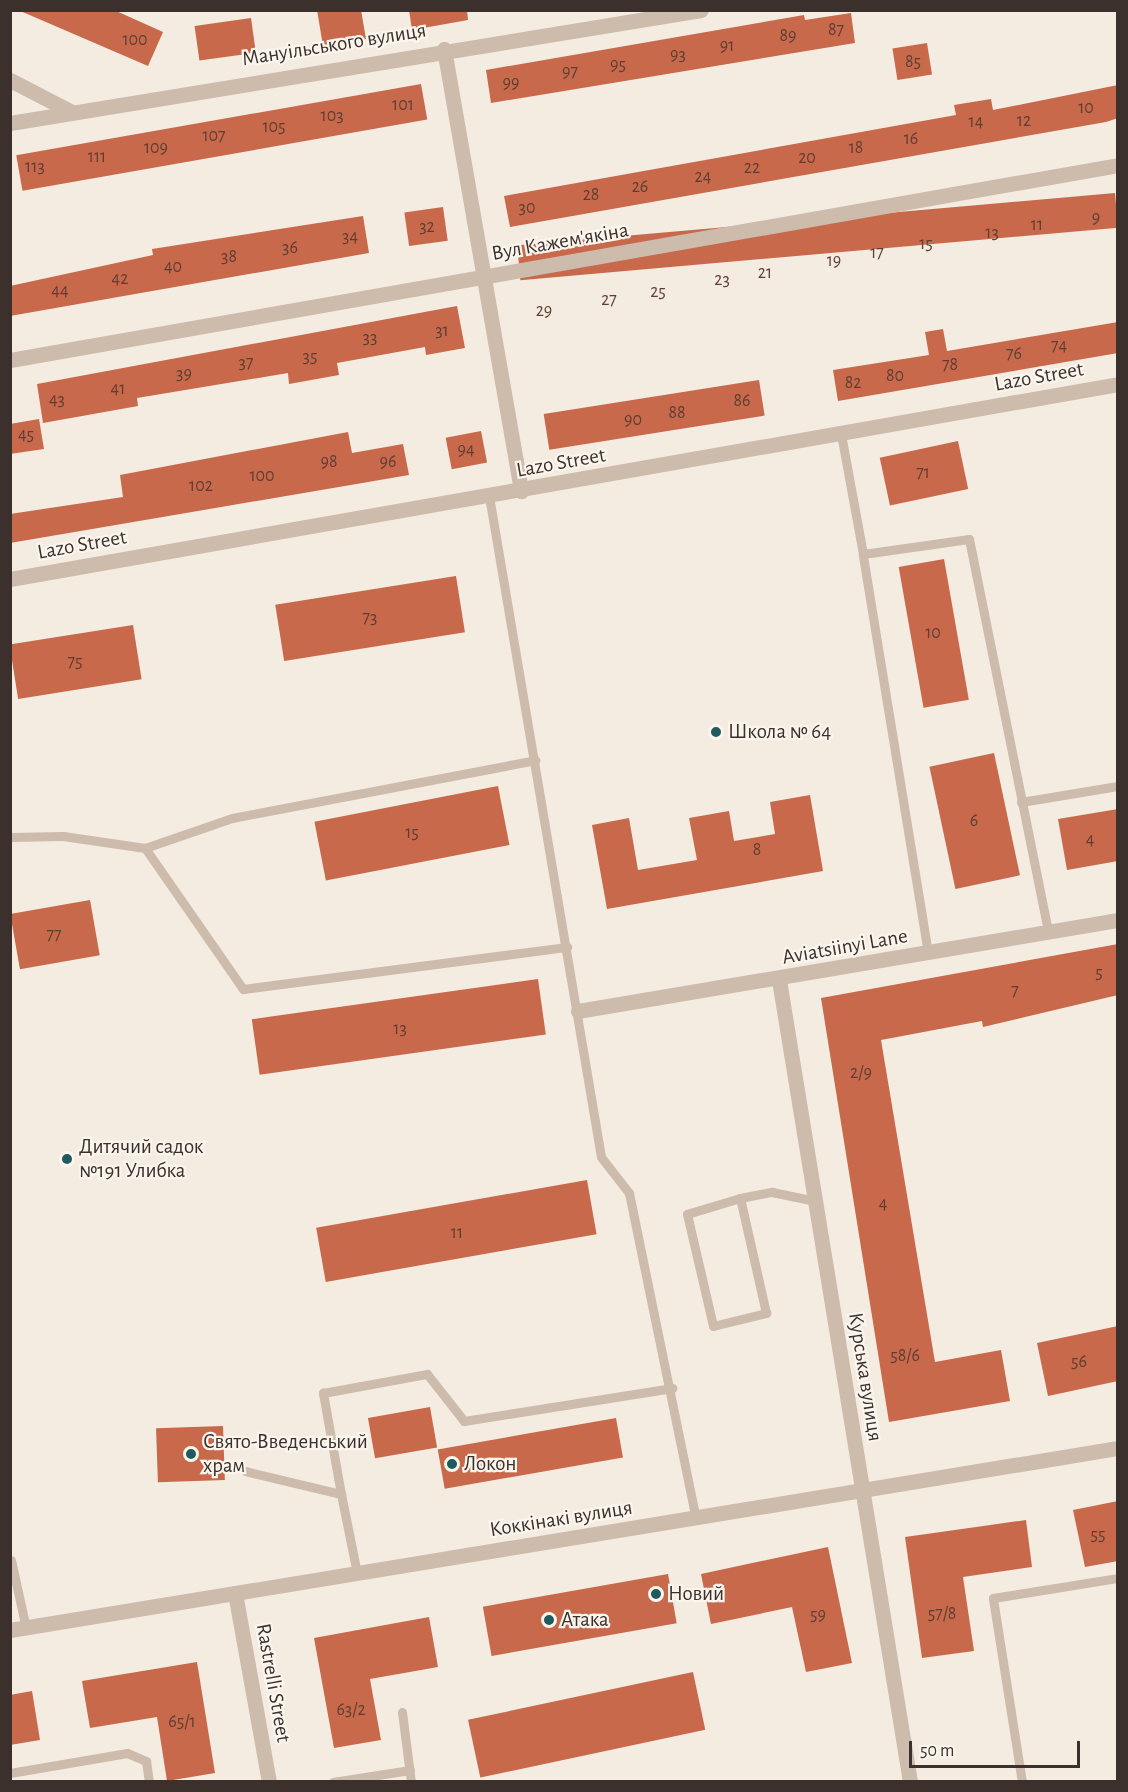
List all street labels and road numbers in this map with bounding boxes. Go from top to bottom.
street label: Мануільського вулиця [240,18,428,72]
street label: Вул Кажем'якіна [490,218,630,266]
street label: Lazo Street [992,357,1086,397]
street label: Lazo Street [514,443,608,483]
street label: Lazo Street [35,525,129,565]
street label: Aviatsiinyi Lane [780,924,910,970]
street label: Курська вулиця [842,1311,888,1443]
street label: Коккінакі вулиця [488,1495,634,1543]
street label: Rastrelli Street [250,1622,296,1744]

